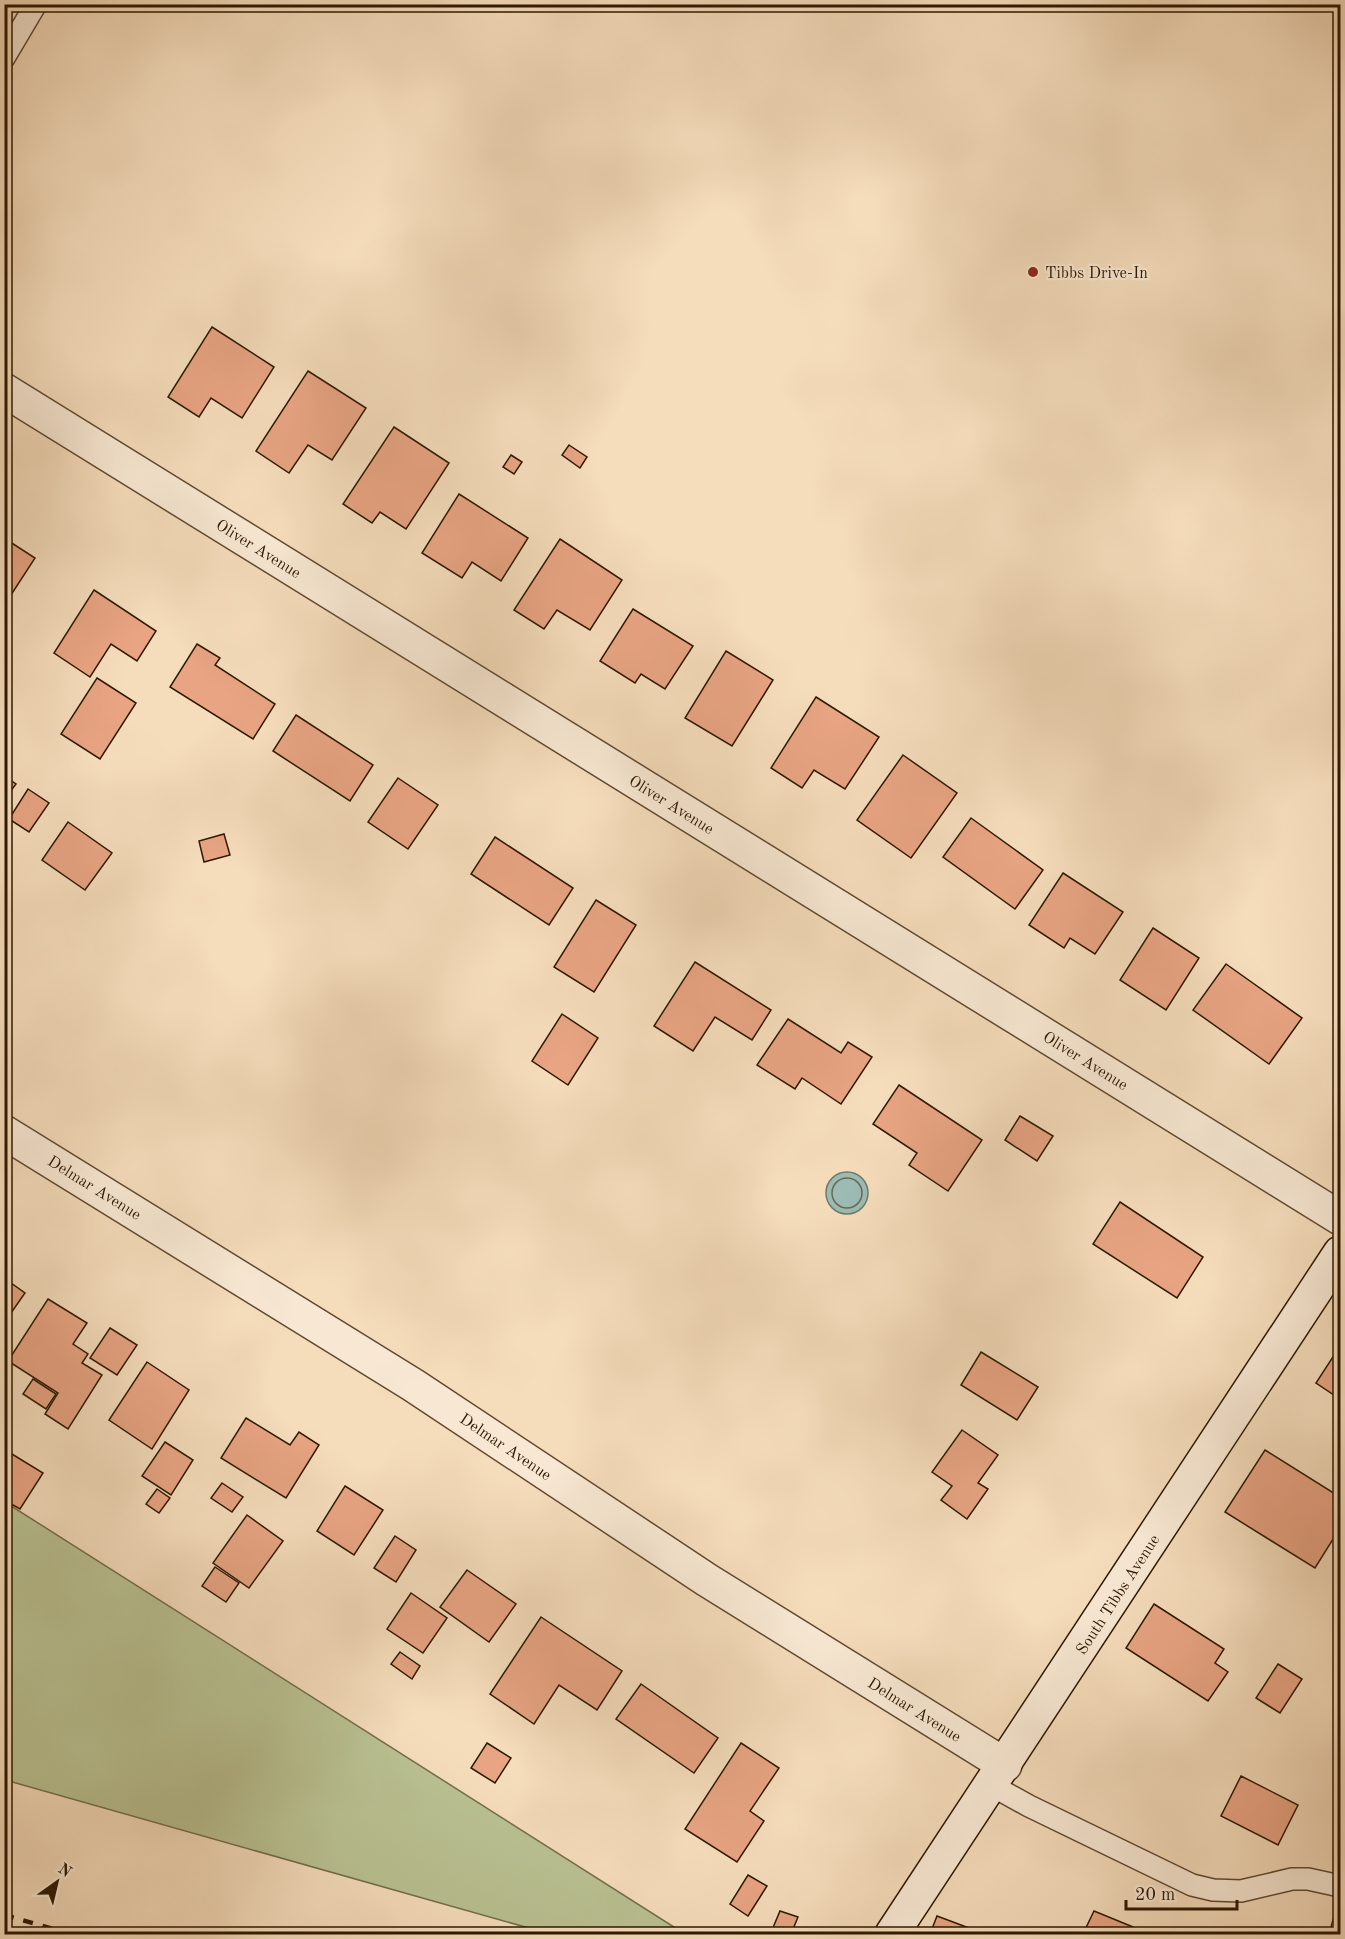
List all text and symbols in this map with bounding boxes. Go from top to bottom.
marker: Tibbs Drive-In [1026,265,1040,279]
place label: Tibbs Drive-In [1045,266,1148,282]
street label: Oliver Avenue [213,517,303,582]
street label: Oliver Avenue [626,773,716,838]
street label: Oliver Avenue [1040,1029,1130,1094]
street label: Delmar Avenue [44,1154,143,1224]
street label: Delmar Avenue [456,1411,554,1484]
street label: South Tibbs Avenue [1074,1532,1163,1658]
street label: Delmar Avenue [864,1676,963,1746]
north arrow [27,1852,87,1912]
text: N [55,1861,74,1882]
scale bar [1126,1873,1237,1911]
text: 20 m [1135,1886,1175,1904]

